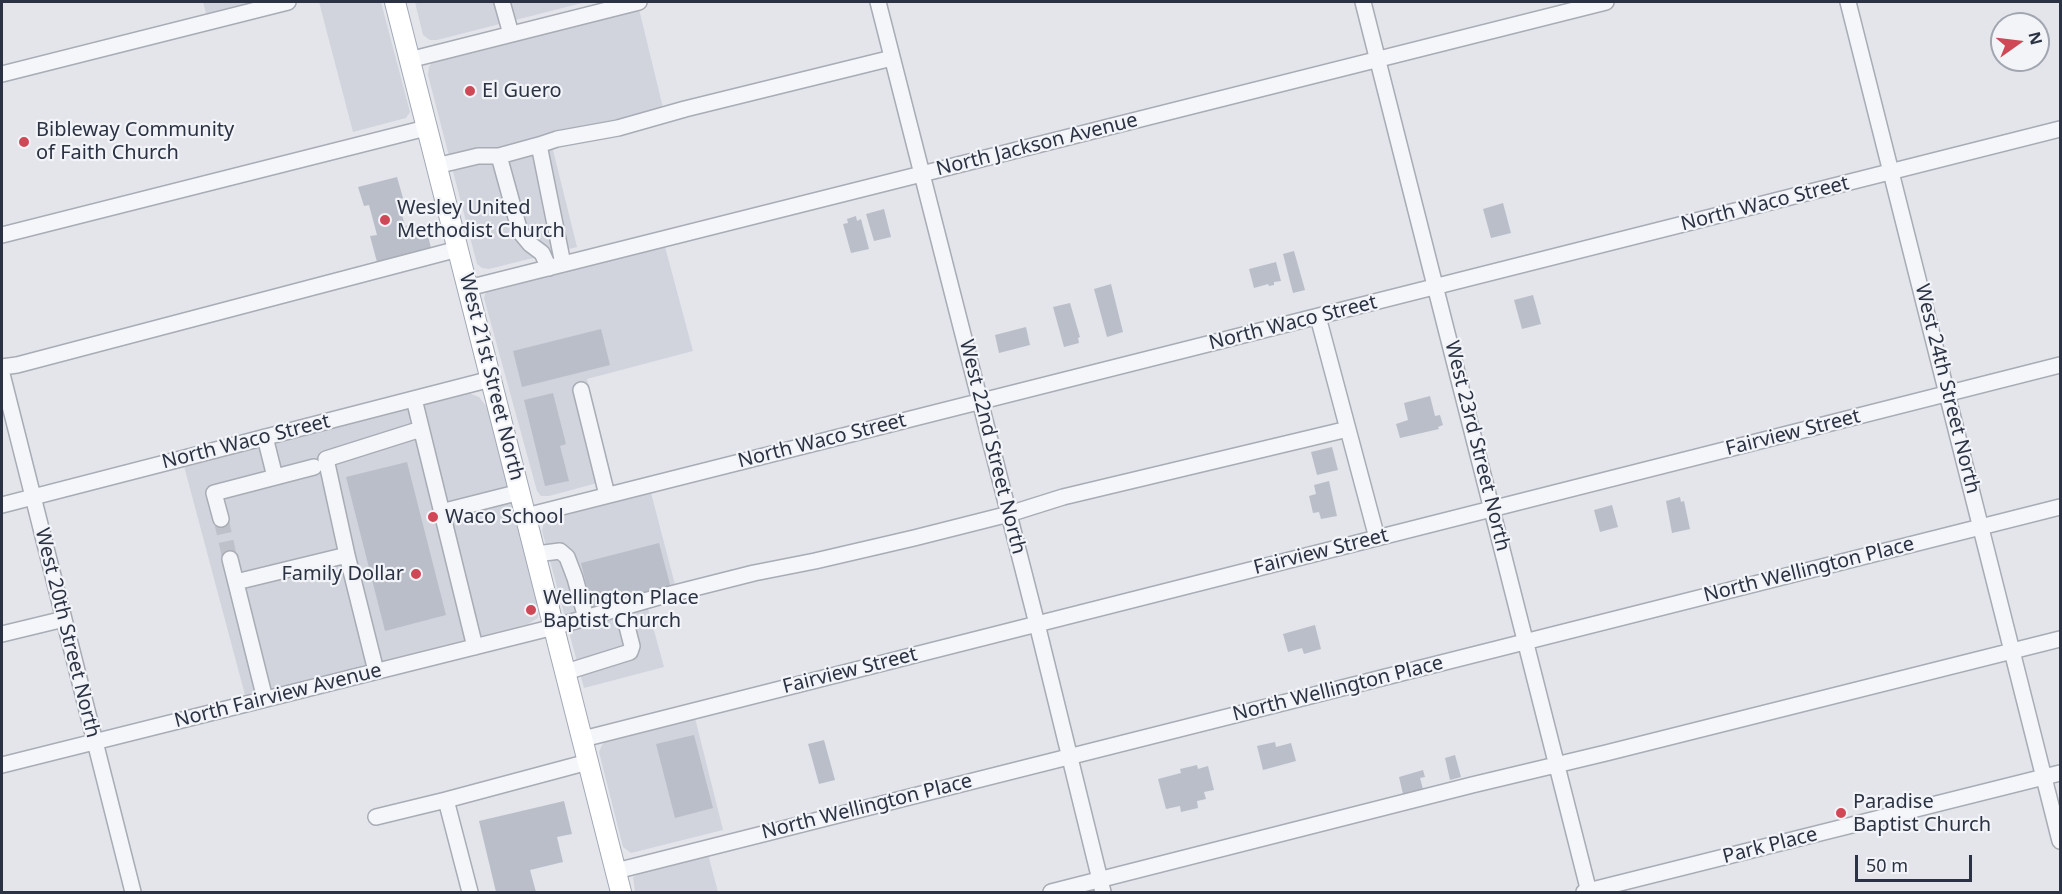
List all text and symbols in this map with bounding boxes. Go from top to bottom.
north arrow [1990,12,2050,72]
text: N [2023,29,2048,47]
place label: El Guero [482,79,562,103]
marker: El Guero [463,84,477,98]
street label: North Jackson Avenue [934,108,1140,182]
place label: Bibleway Community of Faith Church [36,118,234,165]
marker: Bibleway Community of Faith Church [17,135,31,149]
street label: North Waco Street [1678,171,1852,237]
place label: Wesley United Methodist Church [397,196,565,243]
marker: Wesley United Methodist Church [378,213,392,227]
street label: West 21st Street North [454,271,528,483]
street label: West 24th Street North [1909,282,1985,496]
street label: North Waco Street [1206,290,1380,356]
street label: West 22nd Street North [954,337,1030,557]
street label: West 23rd Street North [1439,338,1515,554]
street label: Fairview Street [1723,405,1863,461]
street label: North Waco Street [735,408,909,474]
street label: North Waco Street [159,409,333,475]
place label: Waco School [445,505,564,529]
marker: Waco School [426,510,440,524]
street label: Fairview Street [1251,524,1391,580]
street label: West 20th Street North [29,526,105,740]
street label: North Wellington Place [1701,532,1917,608]
place label: Family Dollar [281,562,404,586]
marker: Family Dollar [409,567,423,581]
place label: Wellington Place Baptist Church [543,586,699,633]
marker: Wellington Place Baptist Church [524,603,538,617]
street label: Fairview Street [780,643,920,699]
street label: North Wellington Place [1230,651,1446,727]
street label: North Fairview Avenue [172,659,384,733]
street label: North Wellington Place [759,769,975,845]
place label: Paradise Baptist Church [1853,790,1991,837]
marker: Paradise Baptist Church [1834,806,1848,820]
street label: Park Place [1720,823,1820,869]
scale bar [1858,843,1975,881]
text: 50 m [1866,853,1908,877]

